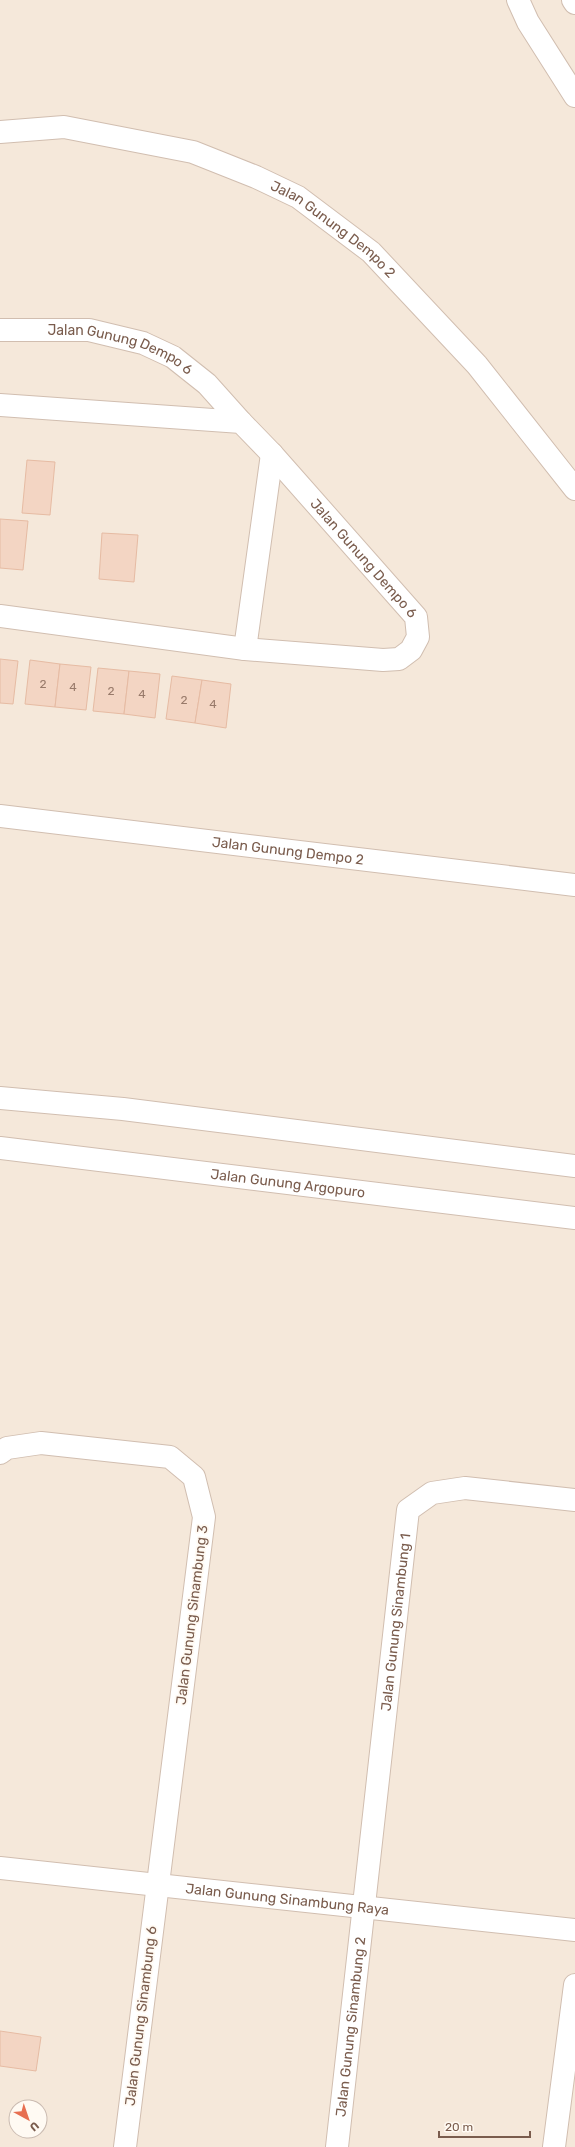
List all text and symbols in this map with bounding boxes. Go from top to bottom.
street label: Jalan Gunung Dempo 2 [268,177,399,281]
street label: Jalan Gunung Dempo 6 [47,321,196,378]
street label: Jalan Gunung Dempo 6 [307,495,421,621]
house number: 2 [39,677,47,691]
house number: 4 [69,680,77,694]
house number: 2 [107,684,115,698]
house number: 4 [138,687,146,701]
house number: 2 [180,693,188,707]
house number: 4 [209,697,217,711]
street label: Jalan Gunung Dempo 2 [211,833,365,868]
street label: Jalan Gunung Argopuro [210,1165,366,1201]
street label: Jalan Gunung Sinambung 3 [173,1524,211,1706]
street label: Jalan Gunung Sinambung 1 [377,1533,414,1712]
street label: Jalan Gunung Sinambung Raya [185,1880,390,1918]
street label: Jalan Gunung Sinambung 6 [122,1925,160,2107]
street label: Jalan Gunung Sinambung 2 [332,1936,369,2118]
north arrow [8,2099,48,2139]
scale bar [439,2113,530,2139]
text: U [27,2119,41,2134]
text: 20 m [445,2120,473,2134]

